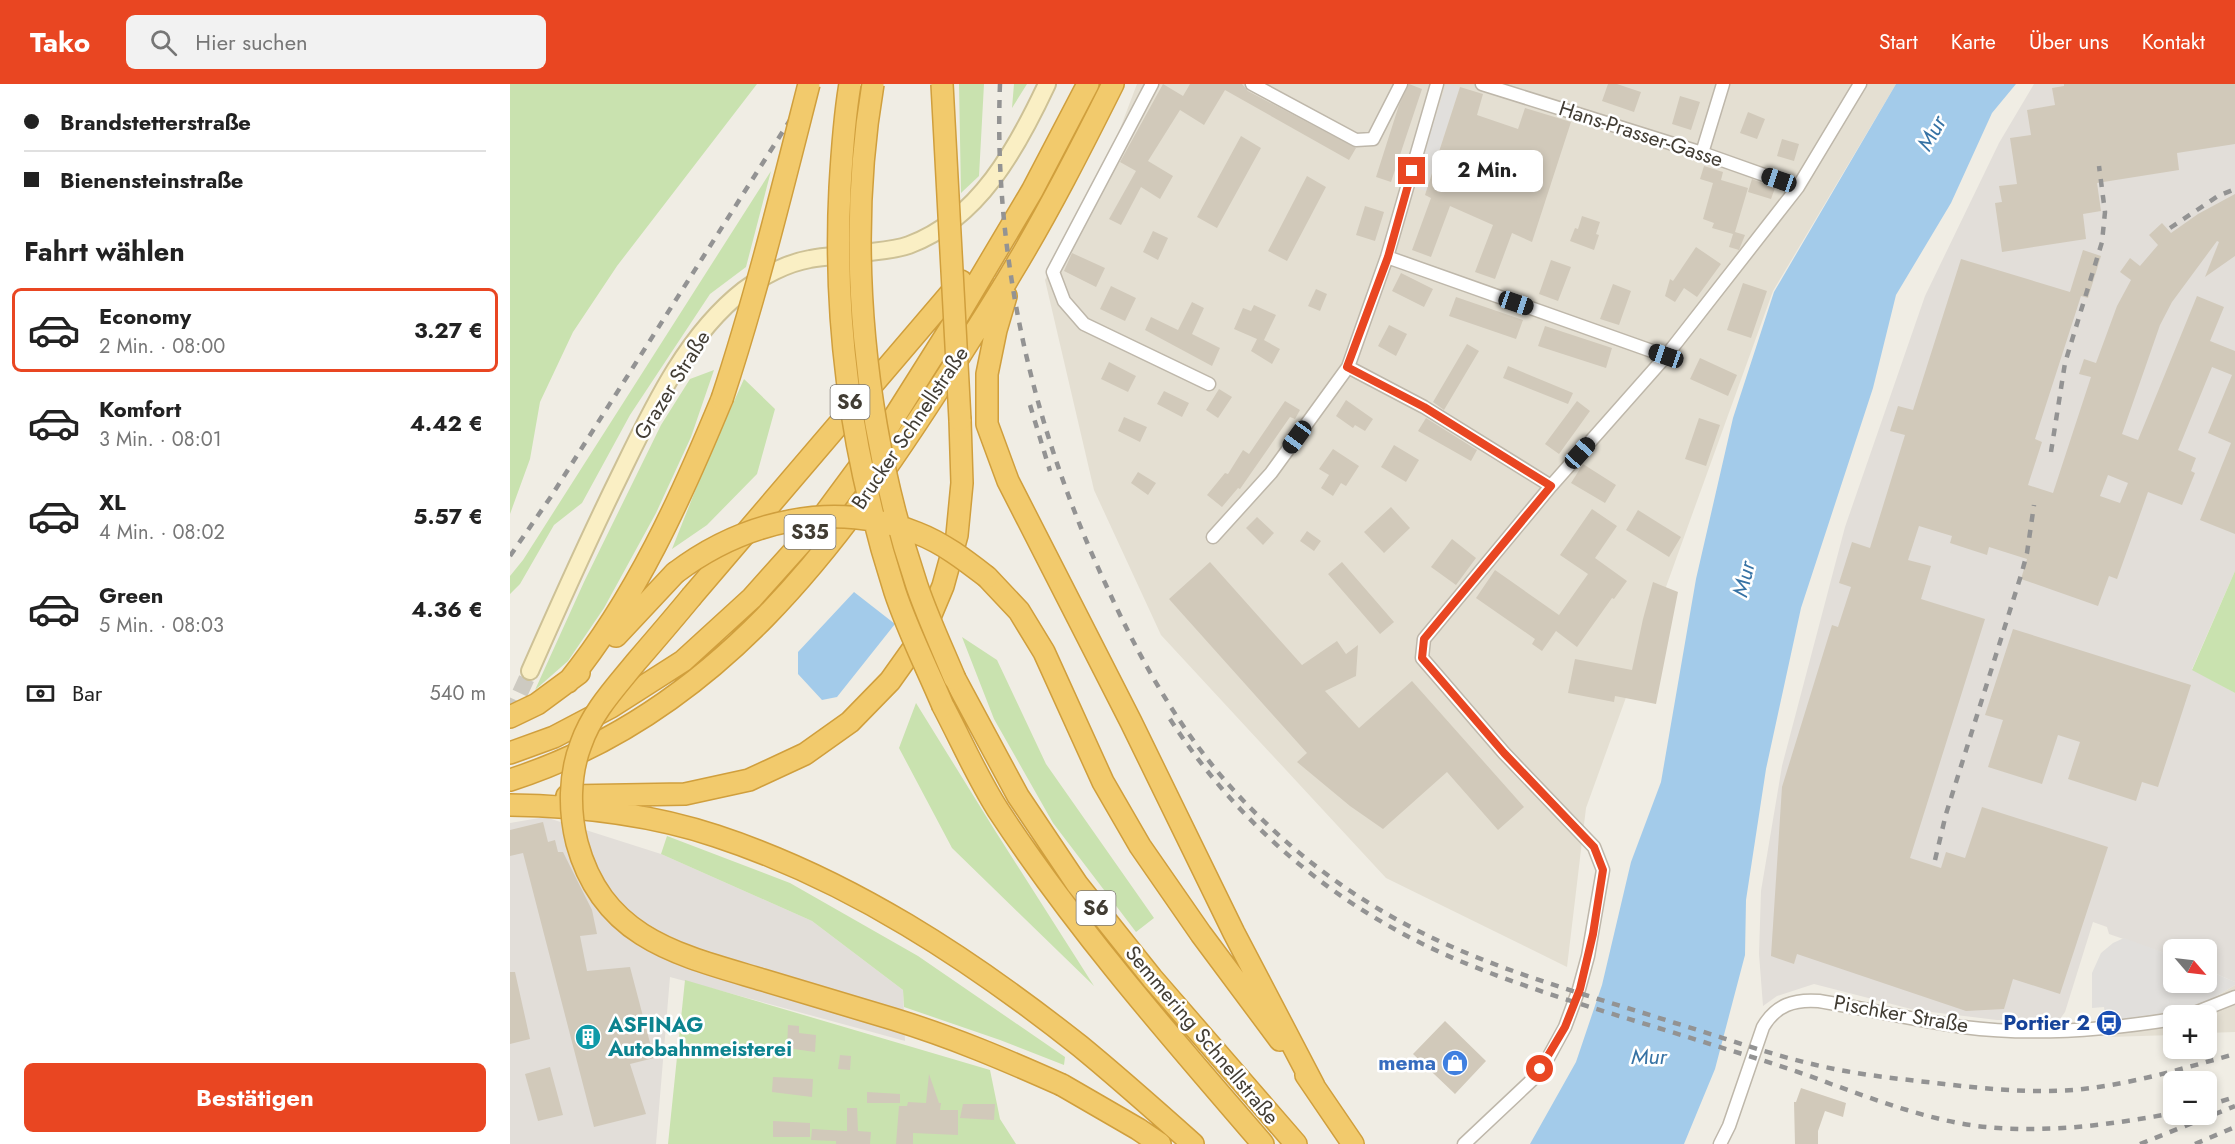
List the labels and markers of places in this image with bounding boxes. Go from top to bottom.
place label: Portier 2 [2003,1008,2090,1038]
bus stop icon: Portier 2 [2094,1008,2124,1038]
place label: ASFINAG Autobahnmeisterei [607,1010,792,1064]
building icon: ASFINAG Autobahnmeisterei [573,1022,603,1052]
place label: mema [1378,1048,1436,1078]
shop icon: mema [1440,1048,1470,1078]

